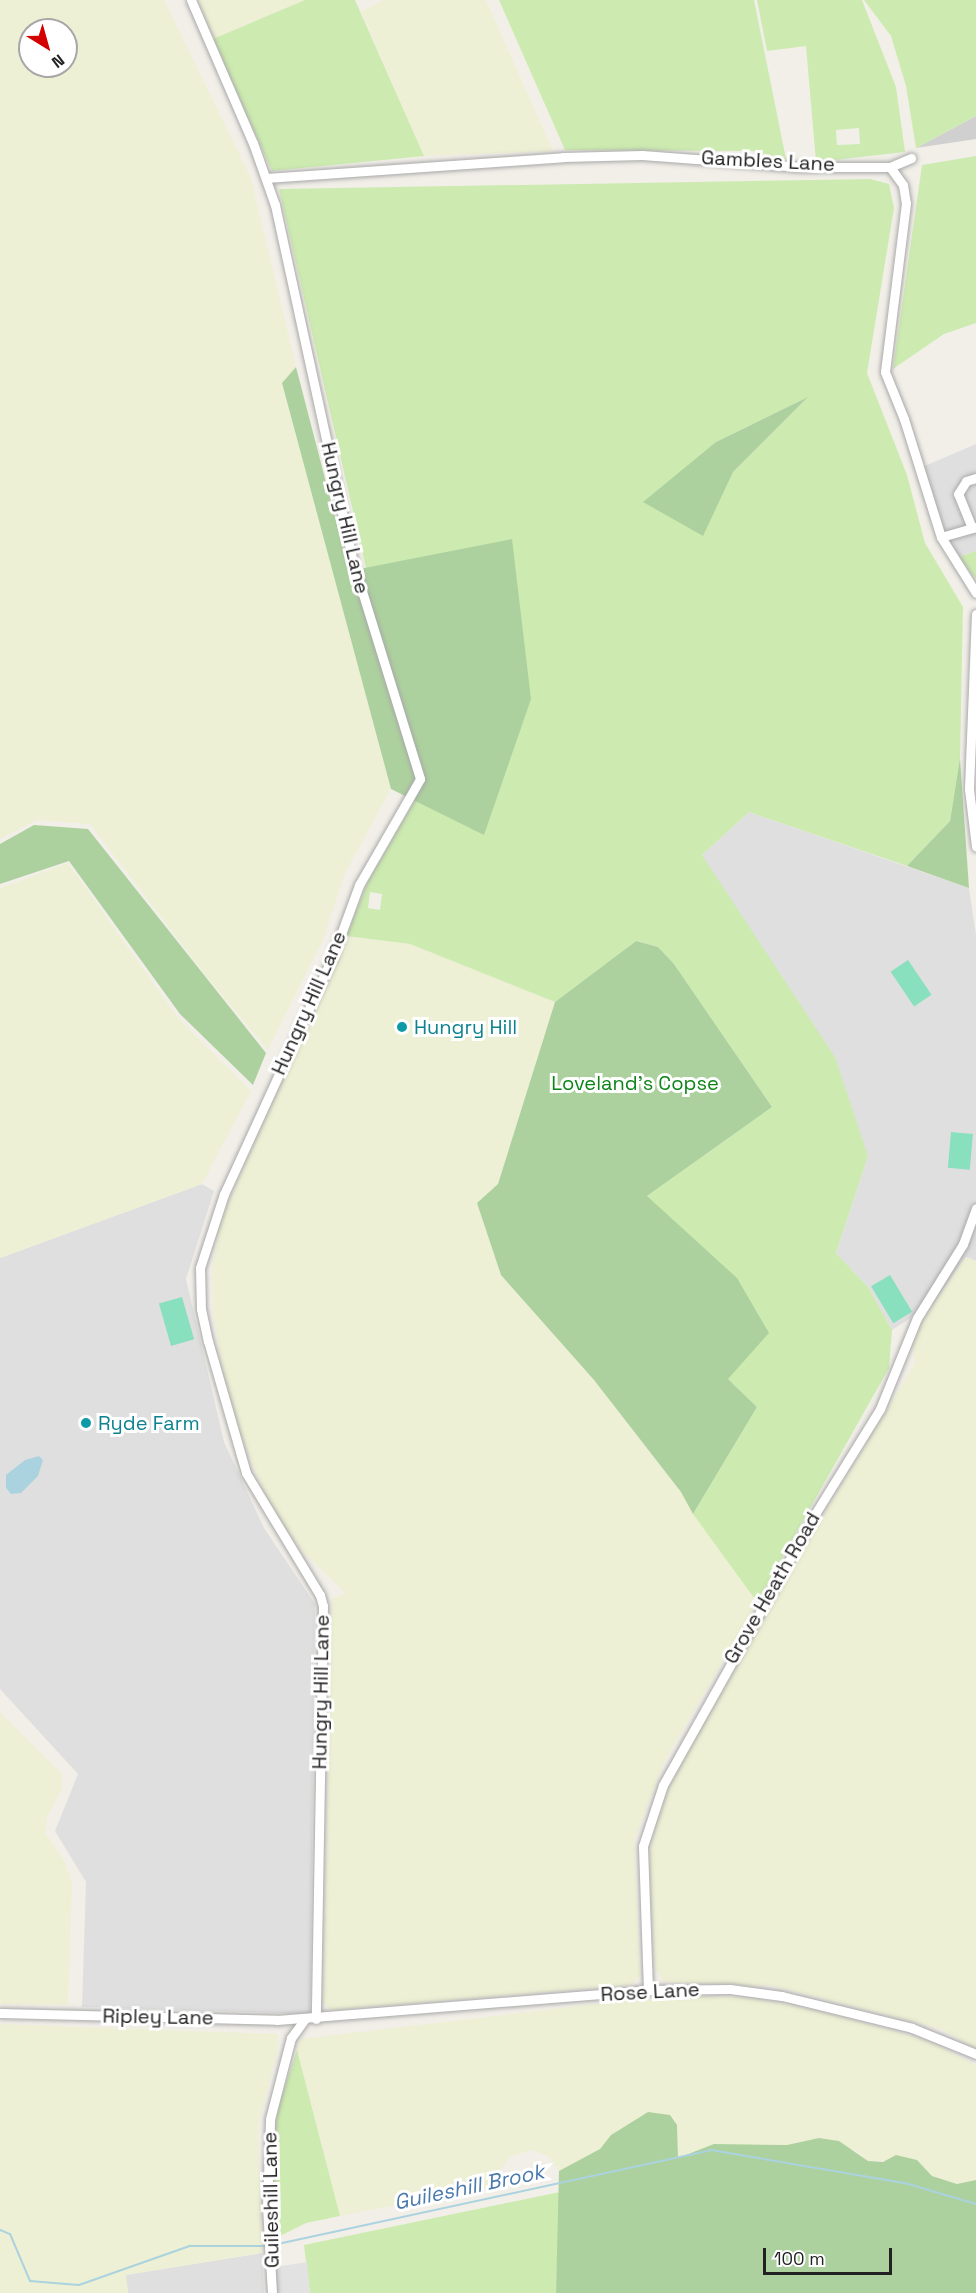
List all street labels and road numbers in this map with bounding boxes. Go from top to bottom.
street label: Gambles Lane [701,146,835,176]
street label: Hungry Hill Lane [316,440,374,596]
street label: Hungry Hill Lane [267,927,351,1079]
street label: Grove Heath Road [719,1508,825,1668]
street label: Hungry Hill Lane [308,1614,334,1770]
street label: Rose Lane [600,1977,700,2007]
street label: Ripley Lane [102,2004,214,2030]
street label: Guileshill Lane [258,2132,284,2268]

